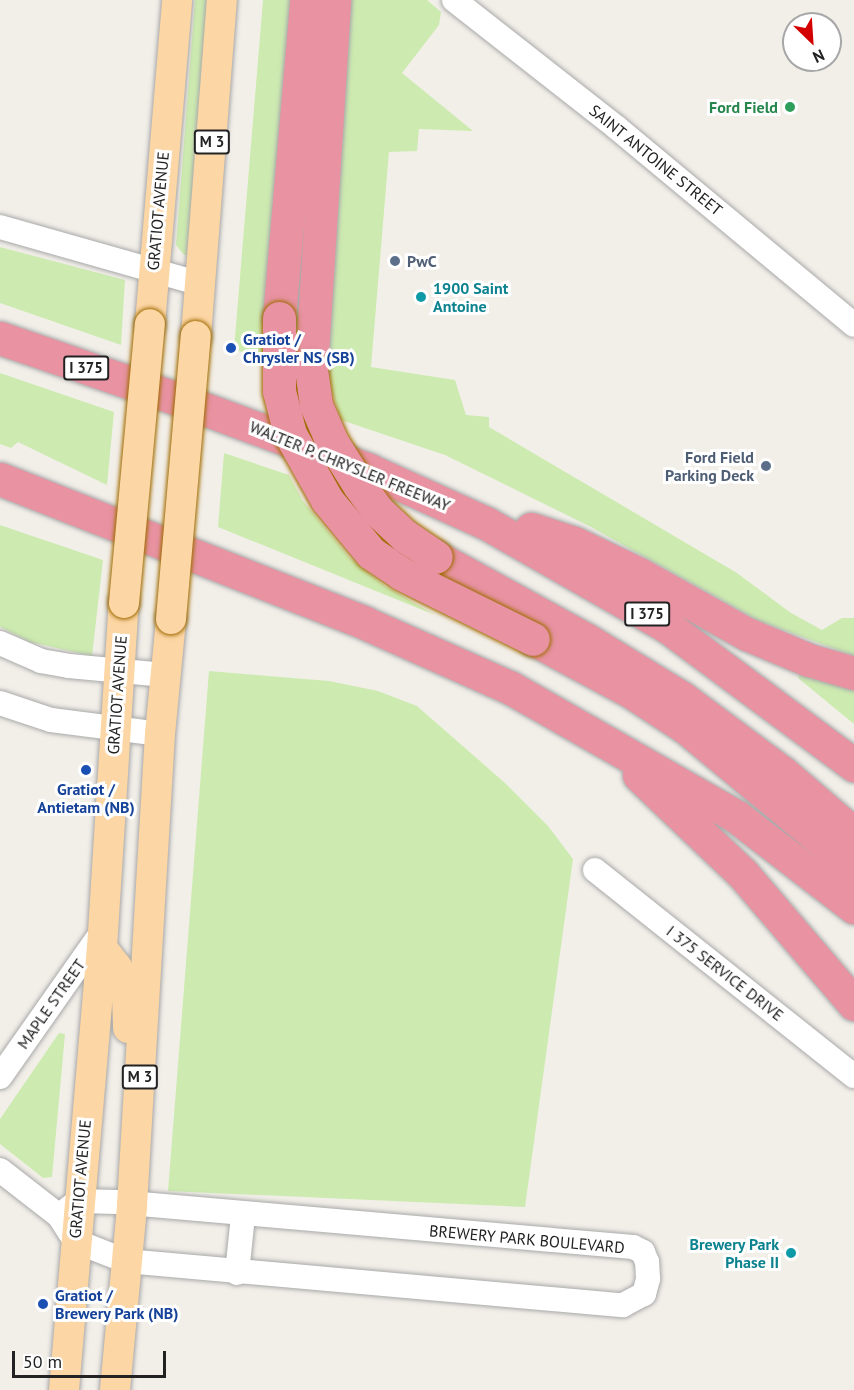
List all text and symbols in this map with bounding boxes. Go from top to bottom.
north arrow [782,12,842,72]
text: N [810,45,828,68]
place label: Ford Field [709,97,778,117]
street label: SAINT ANTOINE STREET [585,100,727,220]
marker: Ford Field [783,100,797,114]
road number: M 3 [192,130,232,154]
street label: GRATIOT AVENUE [143,150,173,272]
place label: PwC [407,251,437,271]
marker: PwC [388,254,402,268]
place label: 1900 Saint Antoine [433,278,508,316]
marker: 1900 Saint Antoine [414,290,428,304]
place label: Gratiot / Chrysler NS (SB) [243,329,355,367]
marker: Gratiot / Chrysler NS (SB) [224,341,238,355]
road number: I 375 [62,356,110,380]
street label: WALTER P. CHRYSLER FREEWAY [246,417,454,515]
place label: Ford Field Parking Deck [665,447,754,485]
marker: Ford Field Parking Deck [759,459,773,473]
road number: I 375 [623,602,671,626]
street label: GRATIOT AVENUE [103,634,131,756]
marker: Gratiot / Antietam (NB) [79,763,93,777]
place label: Gratiot / Antietam (NB) [37,779,135,817]
street label: I 375 SERVICE DRIVE [663,921,787,1025]
street label: MAPLE STREET [13,955,89,1053]
road number: M 3 [120,1065,160,1089]
street label: GRATIOT AVENUE [65,1118,95,1240]
street label: BREWERY PARK BOULEVARD [428,1221,626,1257]
place label: Brewery Park Phase II [689,1234,779,1272]
marker: Brewery Park Phase II [784,1246,798,1260]
place label: Gratiot / Brewery Park (NB) [55,1285,180,1323]
marker: Gratiot / Brewery Park (NB) [36,1297,50,1311]
scale bar [15,1339,170,1377]
text: 50 m [23,1350,62,1373]

